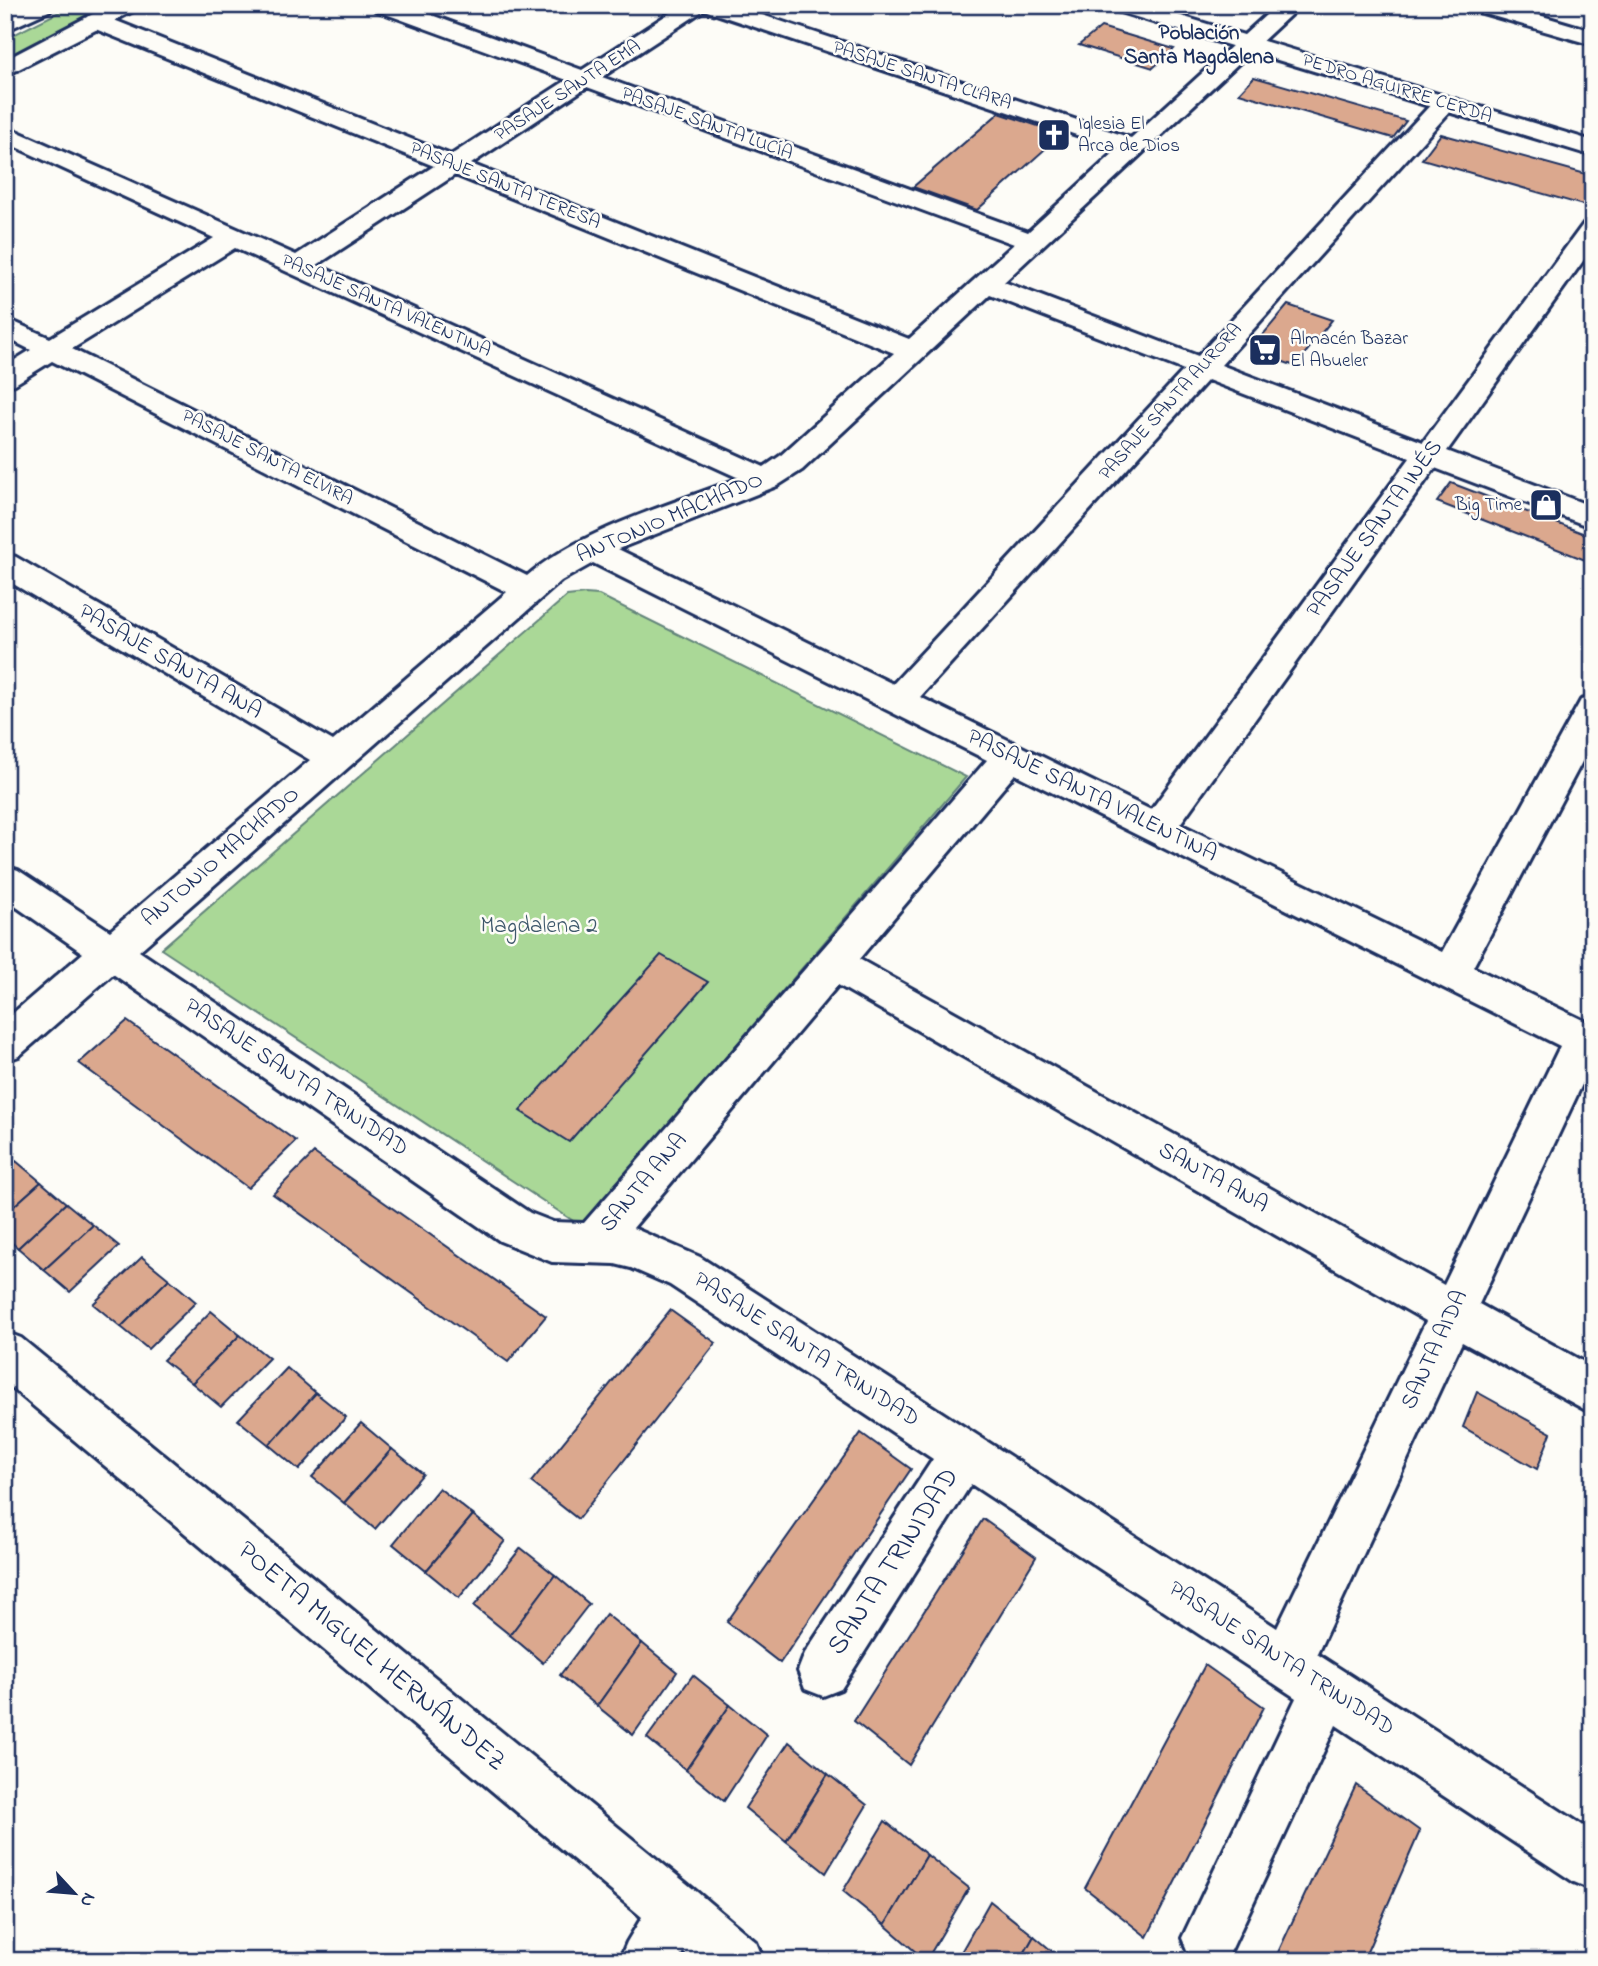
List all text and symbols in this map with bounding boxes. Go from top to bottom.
district label: Población Santa Magdalena [1124,19,1274,75]
street label: PASAJE SANTA EMA [489,33,647,149]
street label: PASAJE SANTA CLARA [829,34,1015,118]
street label: PEDRO AGUIRRE CERDA [1299,47,1495,131]
street label: PASAJE SANTA LUCÍA [617,80,797,168]
place label: Iglesia El Arca de Dios [1078,111,1180,160]
church icon: Iglesia El Arca de Dios [1035,116,1073,154]
street label: PASAJE SANTA TERESA [406,135,604,237]
street label: PASAJE SANTA VALENTINA [277,248,495,364]
street label: PASAJE SANTA AURORA [1093,318,1249,486]
place label: Almacén Bazar El Abueler [1290,326,1408,375]
supermarket icon: Almacén Bazar El Abueler [1246,331,1284,369]
street label: PASAJE SANTA ELVIRA [177,403,357,513]
street label: PASAJE SANTA INÉS [1299,433,1451,625]
street label: ANTONIO MACHADO [571,464,769,572]
shop icon: Big Time [1527,486,1565,524]
place label: Big Time [1454,492,1522,521]
street label: PASAJE SANTA ANA [72,596,268,728]
street label: PASAJE SANTA VALENTINA [961,721,1223,871]
street label: ANTONIO MACHADO [135,779,307,935]
park label: Magdalena 2 [480,910,598,944]
street label: PASAJE SANTA TRINIDAD [177,991,415,1165]
street label: SANTA ANA [592,1126,696,1240]
street label: SANTA ANA [1152,1134,1274,1222]
street label: PASAJE SANTA TRINIDAD [686,1264,926,1436]
street label: SANTA AIDA [1393,1285,1477,1415]
street label: SANTA TRINIDAD [818,1460,970,1664]
street label: POETA MIGUEL HERNÁNDEZ [227,1532,515,1782]
street label: PASAJE SANTA TRINIDAD [1161,1573,1401,1745]
north arrow [38,1857,108,1927]
text: N [72,1888,102,1911]

